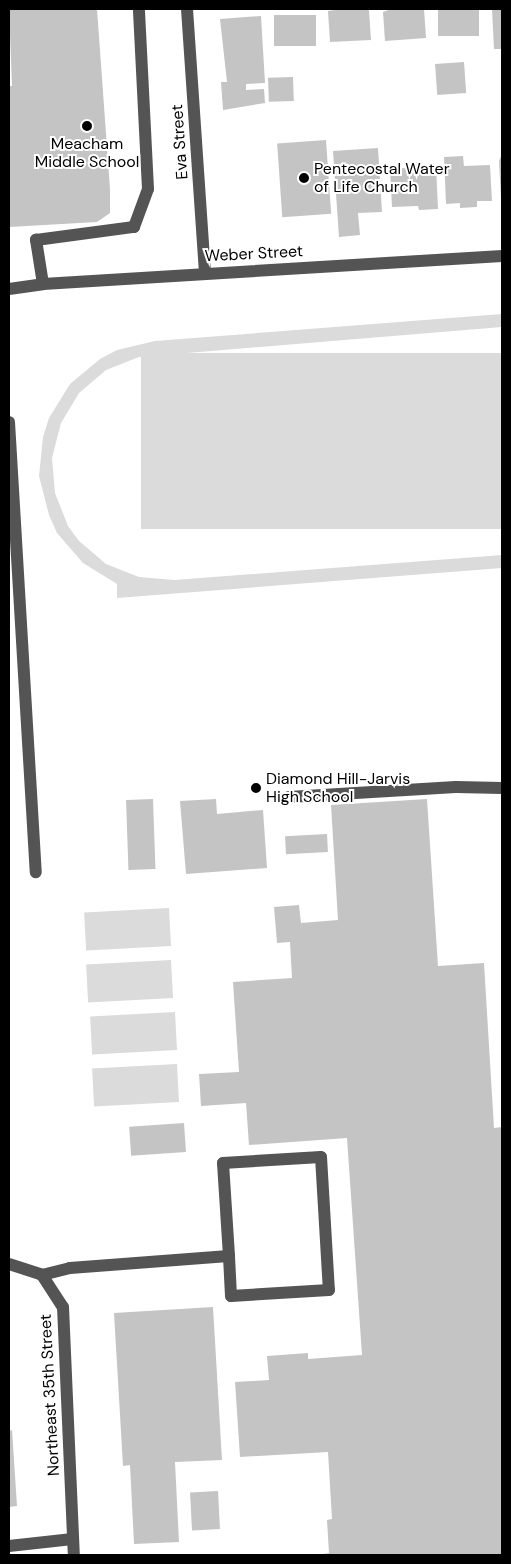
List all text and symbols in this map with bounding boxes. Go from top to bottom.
street label: Eva Street [168,104,192,180]
marker: Meacham Middle School [81,120,93,132]
place label: Meacham Middle School [35,134,139,172]
place label: Pentecostal Water of Life Church [314,159,450,197]
marker: Pentecostal Water of Life Church [298,172,310,184]
street label: Weber Street [204,242,304,266]
place label: Diamond Hill-Jarvis High School [266,769,410,807]
marker: Diamond Hill-Jarvis High School [250,782,262,794]
street label: Northeast 35th Street [36,1313,64,1477]

